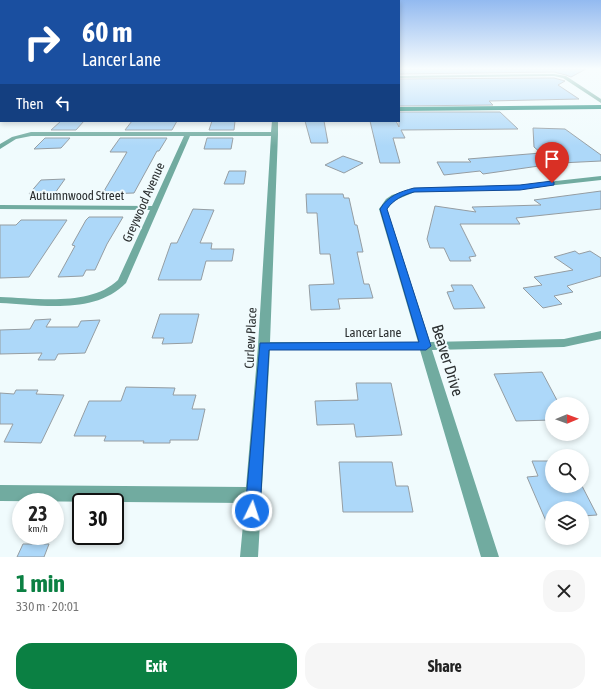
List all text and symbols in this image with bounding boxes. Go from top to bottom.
icon: right [16,16,68,68]
text: 60 m [82,16,132,48]
text: Lancer Lane [82,49,161,70]
icon: left [52,92,74,114]
text: Then [16,95,44,112]
pin [535,142,569,183]
icon: arrive [541,148,563,170]
street label: Greywood Avenue [119,160,168,244]
street label: Autumnwood Street [30,188,125,203]
street label: Curlew Place [241,307,260,369]
street label: Beaver Drive [429,322,467,398]
street label: Lancer Lane [345,325,402,340]
north arrow [545,397,589,441]
map controls [545,397,589,545]
button: search [545,449,589,493]
position arrow [231,490,273,532]
speed limit sign: 30 [72,493,124,545]
button: layers [545,501,589,545]
text: 23 [29,502,47,525]
text: km/h [28,523,48,534]
text: 1 min [16,570,65,597]
button: close [543,570,585,612]
text: 330 m · 20:01 [16,599,79,614]
button: Exit [16,643,297,689]
button: Share [305,643,585,689]

